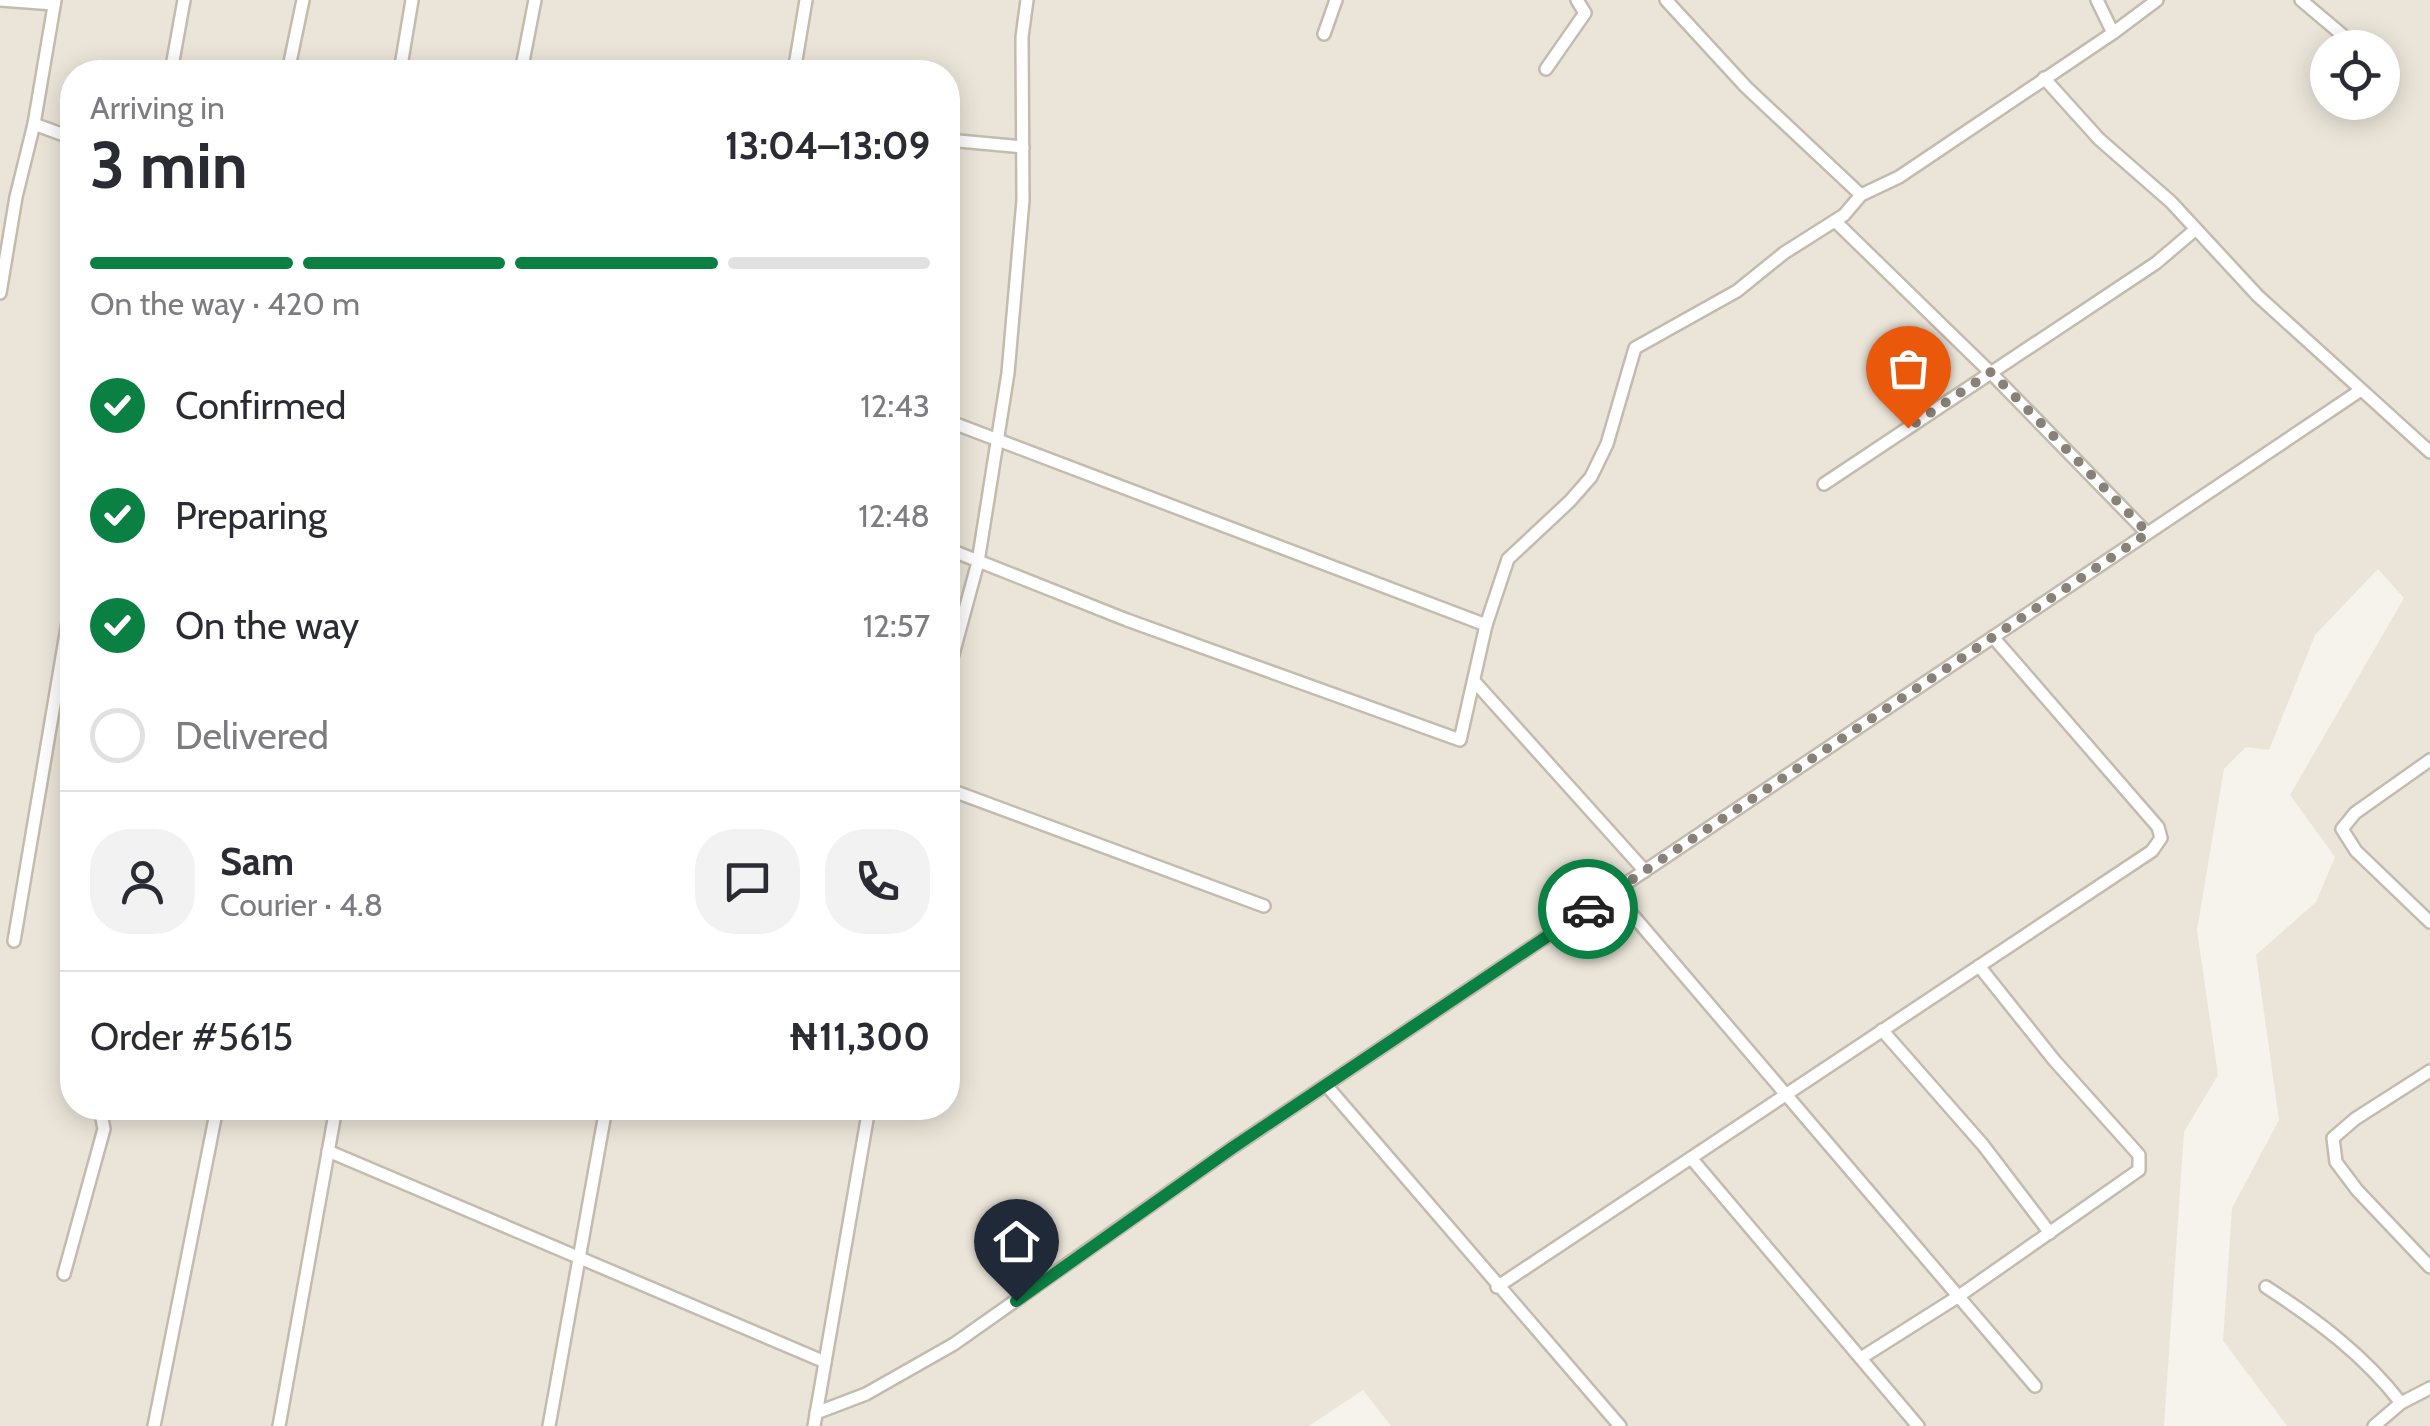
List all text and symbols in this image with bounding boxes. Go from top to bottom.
map controls [2310,30,2400,120]
button: locate [2310,30,2400,120]
text: Arriving in [90,88,225,127]
text: 13:04–13:09 [725,122,930,169]
text: 3 min [90,125,248,204]
text: On the way · 420 m [90,284,360,323]
pin [1866,326,1951,429]
icon: bag [1881,341,1936,396]
icon: check [90,378,145,433]
text: Confirmed [175,382,346,429]
text: 12:43 [860,386,930,425]
icon: check [90,488,145,543]
text: Preparing [175,492,327,539]
text: 12:48 [858,496,930,535]
icon: check [90,598,145,653]
text: On the way [175,602,359,649]
text: 12:57 [863,606,930,645]
text: Delivered [175,712,329,759]
button: person [90,829,195,934]
button: chat [695,829,800,934]
button: phone [825,829,930,934]
text: Sam [220,838,294,885]
courier [1538,859,1638,959]
icon: car [1561,882,1616,937]
text: Courier · 4.8 [220,885,383,924]
text: Order #5615 [90,1013,293,1060]
text: ₦11,300 [788,1013,930,1060]
pin [974,1199,1059,1302]
icon: home [989,1214,1044,1269]

